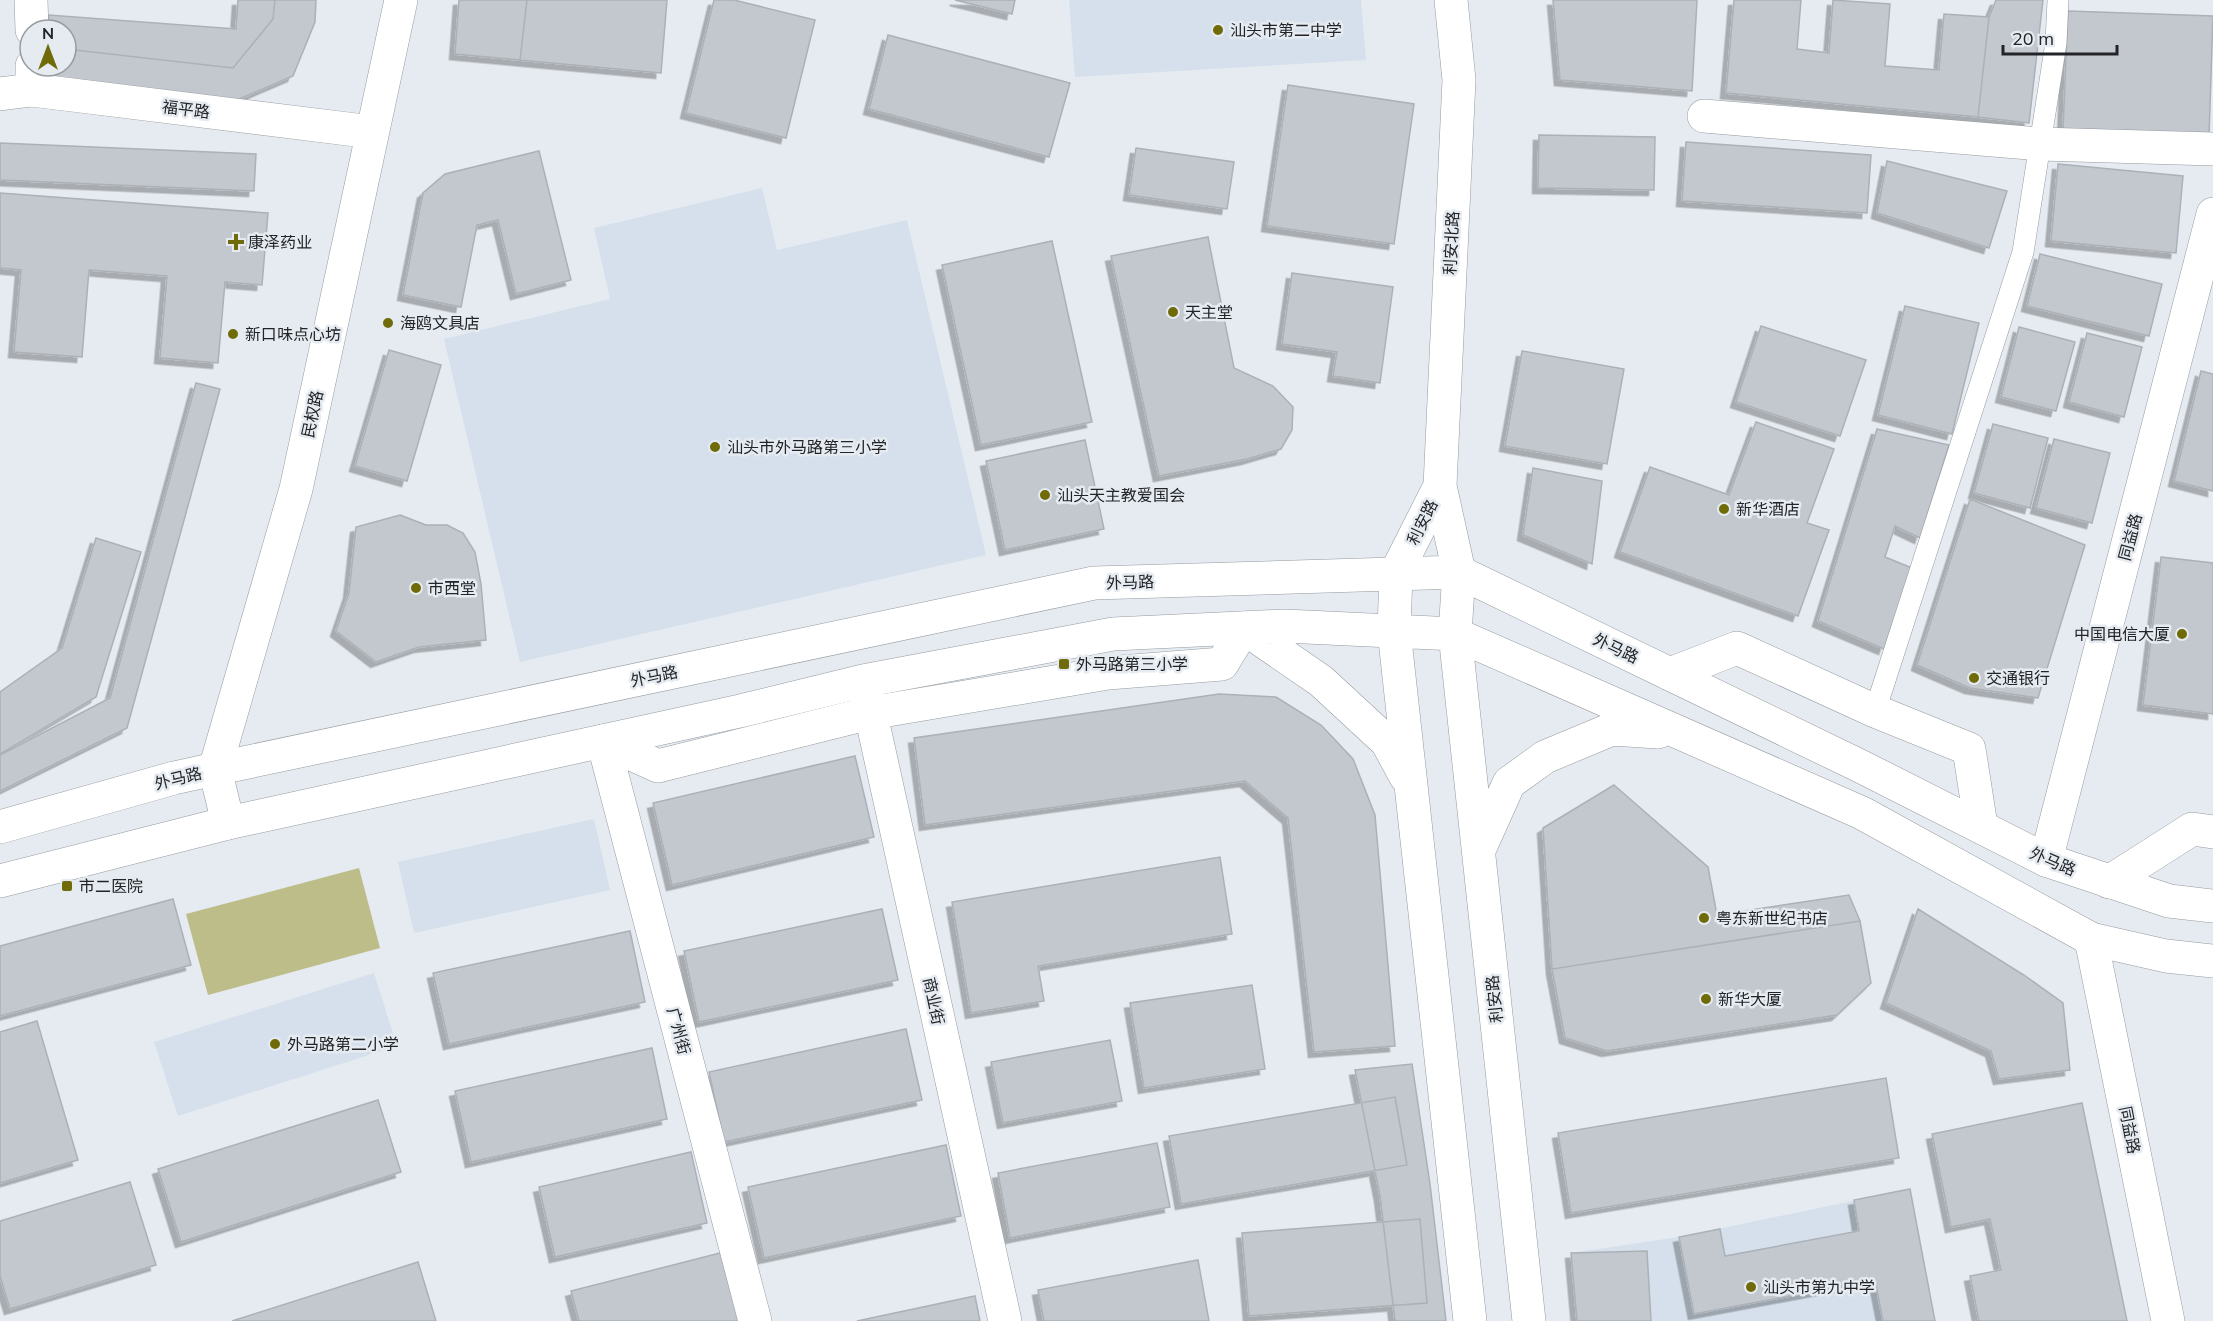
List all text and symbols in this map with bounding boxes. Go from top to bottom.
north arrow [18,18,78,78]
scale bar [2003,18,2117,56]
place label: 汕头市第二中学 [1230,20,1342,40]
text: N [42,23,54,43]
marker: 汕头市第二中学 [1211,23,1225,37]
text: 20 m [2012,27,2054,50]
street label: 福平路 [161,96,211,122]
street label: 利安北路 [1439,211,1463,275]
place label: 康泽药业 [248,232,312,252]
marker: 康泽药业 [229,235,243,249]
place label: 天主堂 [1185,302,1233,322]
marker: 天主堂 [1166,305,1180,319]
place label: 海鸥文具店 [400,313,480,333]
marker: 海鸥文具店 [381,316,395,330]
place label: 新口味点心坊 [245,324,341,344]
marker: 新口味点心坊 [226,327,240,341]
street label: 民权路 [297,388,327,440]
place label: 汕头市外马路第三小学 [727,437,887,457]
marker: 汕头市外马路第三小学 [708,440,722,454]
place label: 汕头天主教爱国会 [1057,485,1185,505]
marker: 汕头天主教爱国会 [1038,488,1052,502]
street label: 利安路 [1402,496,1442,548]
place label: 新华酒店 [1736,499,1800,519]
marker: 新华酒店 [1717,502,1731,516]
street label: 同益路 [2114,511,2146,563]
street label: 外马路 [1106,571,1154,593]
place label: 市西堂 [428,578,476,598]
marker: 市西堂 [409,581,423,595]
place label: 中国电信大厦 [2074,624,2170,644]
marker: 中国电信大厦 [2175,627,2189,641]
street label: 外马路 [1590,629,1642,667]
place label: 外马路第三小学 [1076,654,1188,674]
marker: 外马路第三小学 [1057,657,1071,671]
street label: 外马路 [628,661,680,691]
place label: 交通银行 [1986,668,2050,688]
marker: 交通银行 [1967,671,1981,685]
street label: 外马路 [152,762,204,794]
street label: 外马路 [2027,842,2079,880]
place label: 市二医院 [79,876,143,896]
marker: 市二医院 [60,879,74,893]
place label: 粤东新世纪书店 [1716,908,1828,928]
marker: 粤东新世纪书店 [1697,911,1711,925]
street label: 利安路 [1482,974,1506,1024]
street label: 商业街 [919,975,949,1027]
place label: 新华大厦 [1718,989,1782,1009]
marker: 新华大厦 [1699,992,1713,1006]
street label: 广州街 [663,1005,695,1057]
place label: 外马路第二小学 [287,1034,399,1054]
marker: 外马路第二小学 [268,1037,282,1051]
street label: 同益路 [2116,1105,2144,1155]
place label: 汕头市第九中学 [1763,1277,1875,1297]
marker: 汕头市第九中学 [1744,1280,1758,1294]

